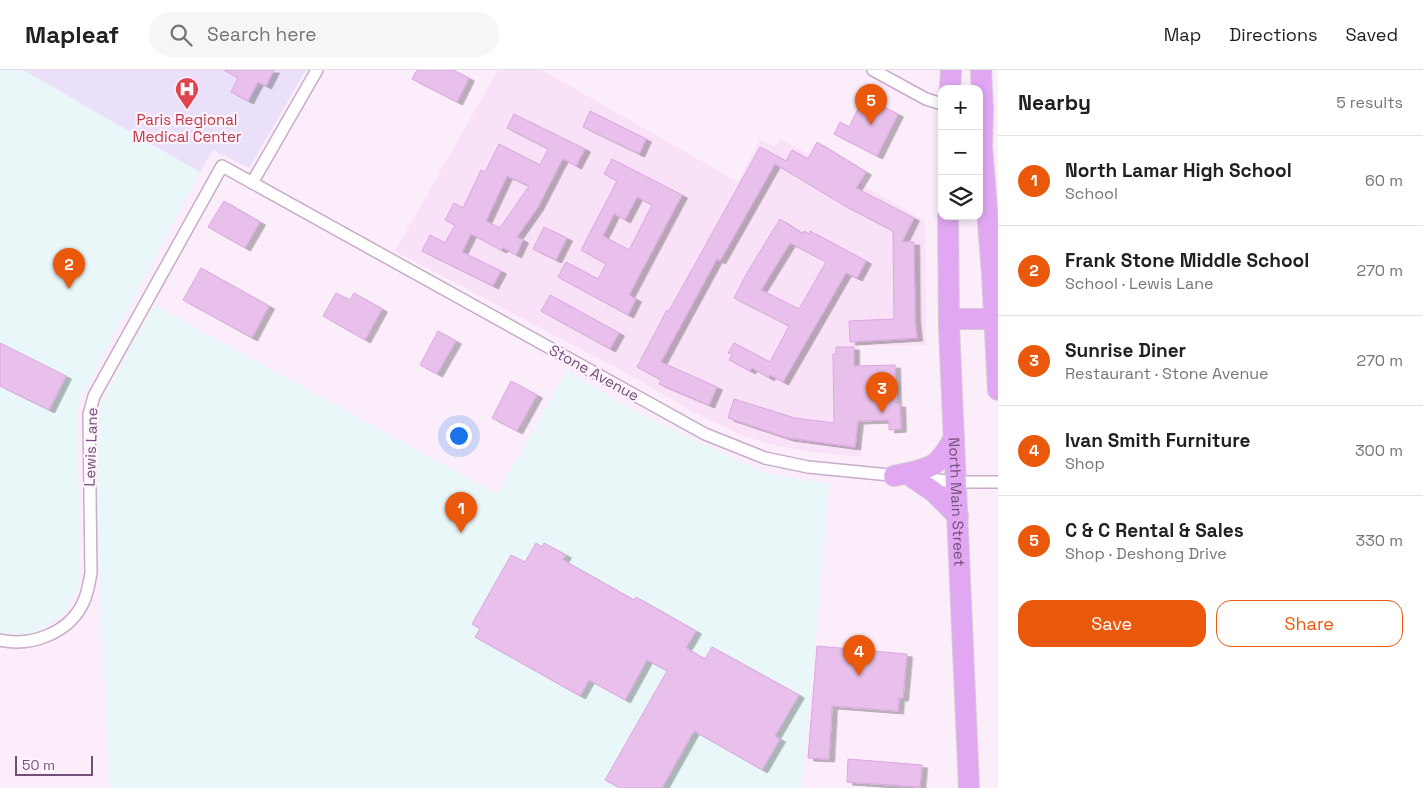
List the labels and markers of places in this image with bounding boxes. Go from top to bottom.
hospital icon: Paris Regional Medical Center [174,76,200,110]
pin: 5 [855,84,887,125]
place label: Paris Regional Medical Center [133,110,242,146]
pin: 2 [53,248,85,289]
pin: 3 [866,372,898,413]
pin: 1 [445,492,477,533]
pin: 4 [843,635,875,676]

